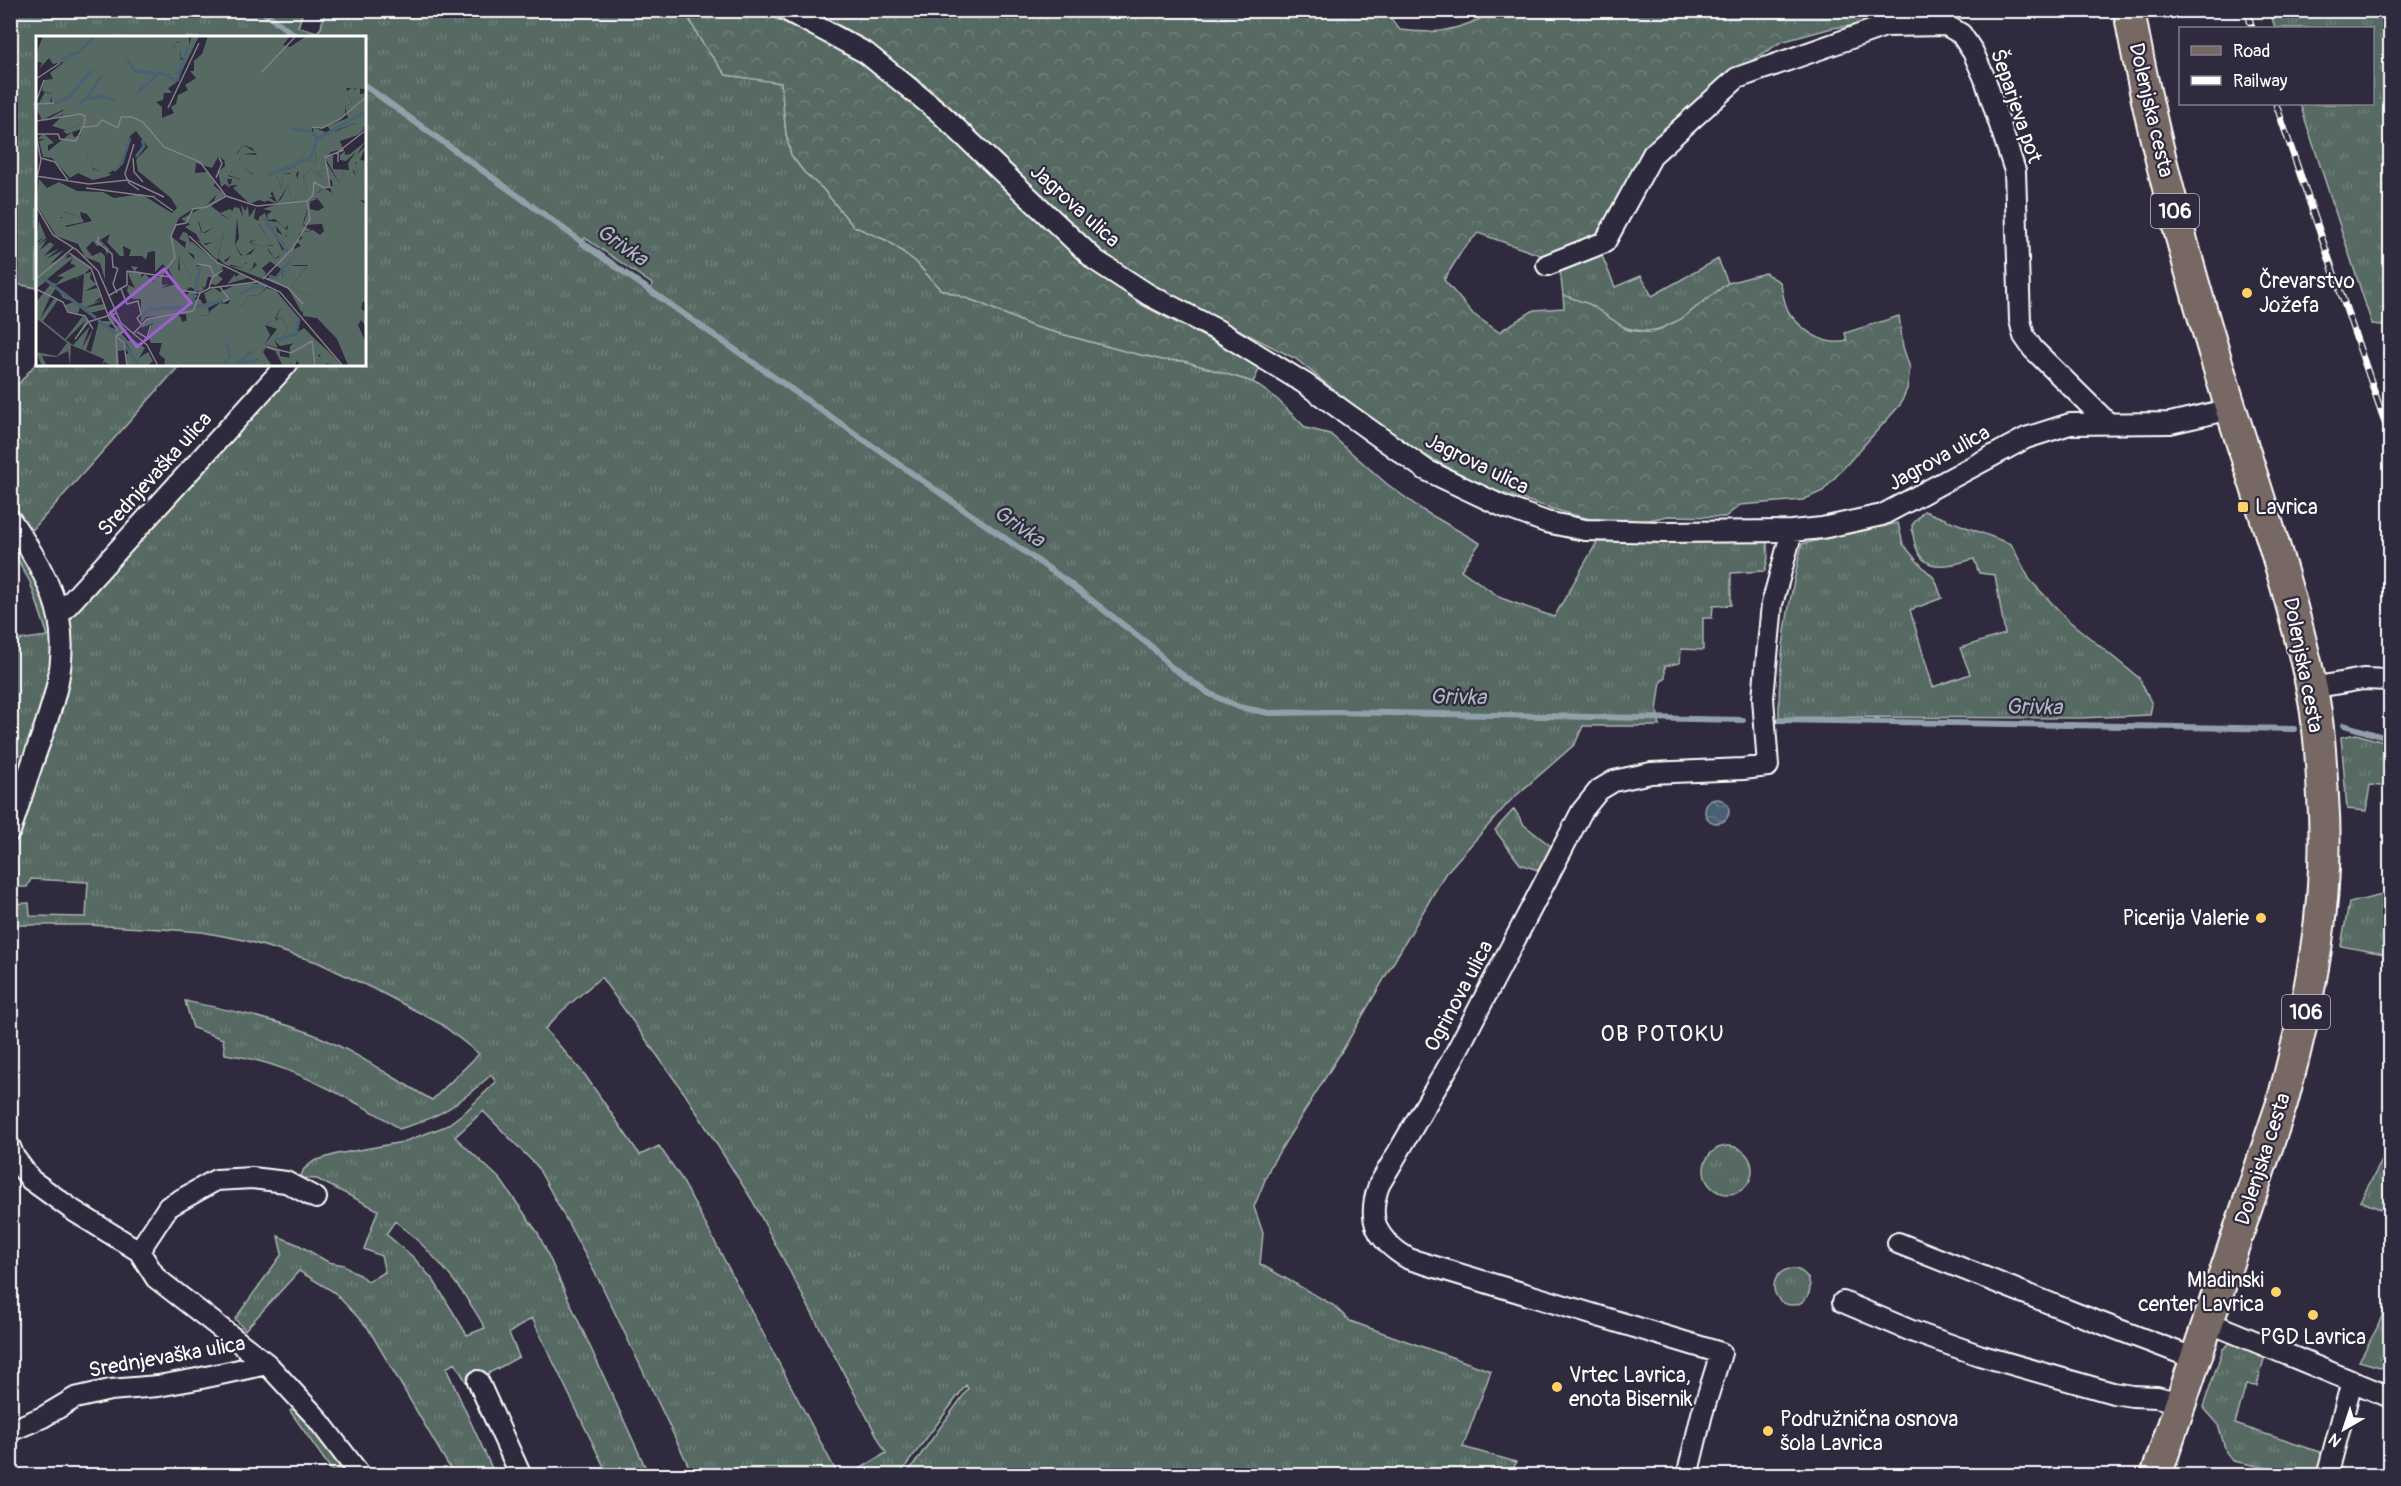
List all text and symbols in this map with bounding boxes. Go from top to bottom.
legend [2179,27,2374,105]
inset map [36,36,366,366]
street label: Dolenjska cesta [2122,40,2180,180]
text: Road [2233,40,2270,63]
street label: Šeparjeva pot [1984,45,2049,167]
text: Railway [2233,70,2288,93]
street label: Jagrova ulica [1024,158,1126,254]
road number: 106 [2151,194,2199,228]
water label: Grivka [591,217,655,274]
place label: Črevarstvo Jožefa [2259,267,2355,319]
marker: Črevarstvo Jožefa [2240,286,2254,300]
street label: Srednjevaška ulica [92,406,218,542]
street label: Jagrova ulica [1883,419,1995,497]
street label: Jagrova ulica [1421,427,1533,501]
place label: Lavrica [2255,494,2318,521]
water label: Grivka [988,498,1052,555]
marker: Lavrica [2236,500,2250,514]
street label: Dolenjska cesta [2277,595,2329,735]
water label: Grivka [1430,683,1488,712]
water label: Grivka [2006,693,2064,722]
place label: Picerija Valerie [2123,905,2250,932]
marker: Picerija Valerie [2254,911,2268,925]
street label: Ogrinova ulica [1418,936,1500,1056]
road number: 106 [2282,995,2330,1029]
district label: OB POTOKU [1601,1020,1725,1048]
street label: Dolenjska cesta [2229,1090,2297,1228]
place label: Mladinski center Lavrica [2138,1267,2264,1318]
marker: Mladinski center Lavrica [2269,1285,2283,1299]
marker: PGD Lavrica [2306,1308,2320,1322]
place label: PGD Lavrica [2260,1324,2366,1351]
street label: Srednjevaška ulica [87,1330,247,1384]
place label: Vrtec Lavrica, enota Bisernik [1569,1362,1693,1413]
marker: Vrtec Lavrica, enota Bisernik [1550,1380,1564,1394]
north arrow [2314,1399,2374,1459]
place label: Podružnična osnova šola Lavrica [1780,1406,1958,1457]
marker: Podružnična osnova šola Lavrica [1761,1424,1775,1438]
text: N [2325,1429,2346,1451]

